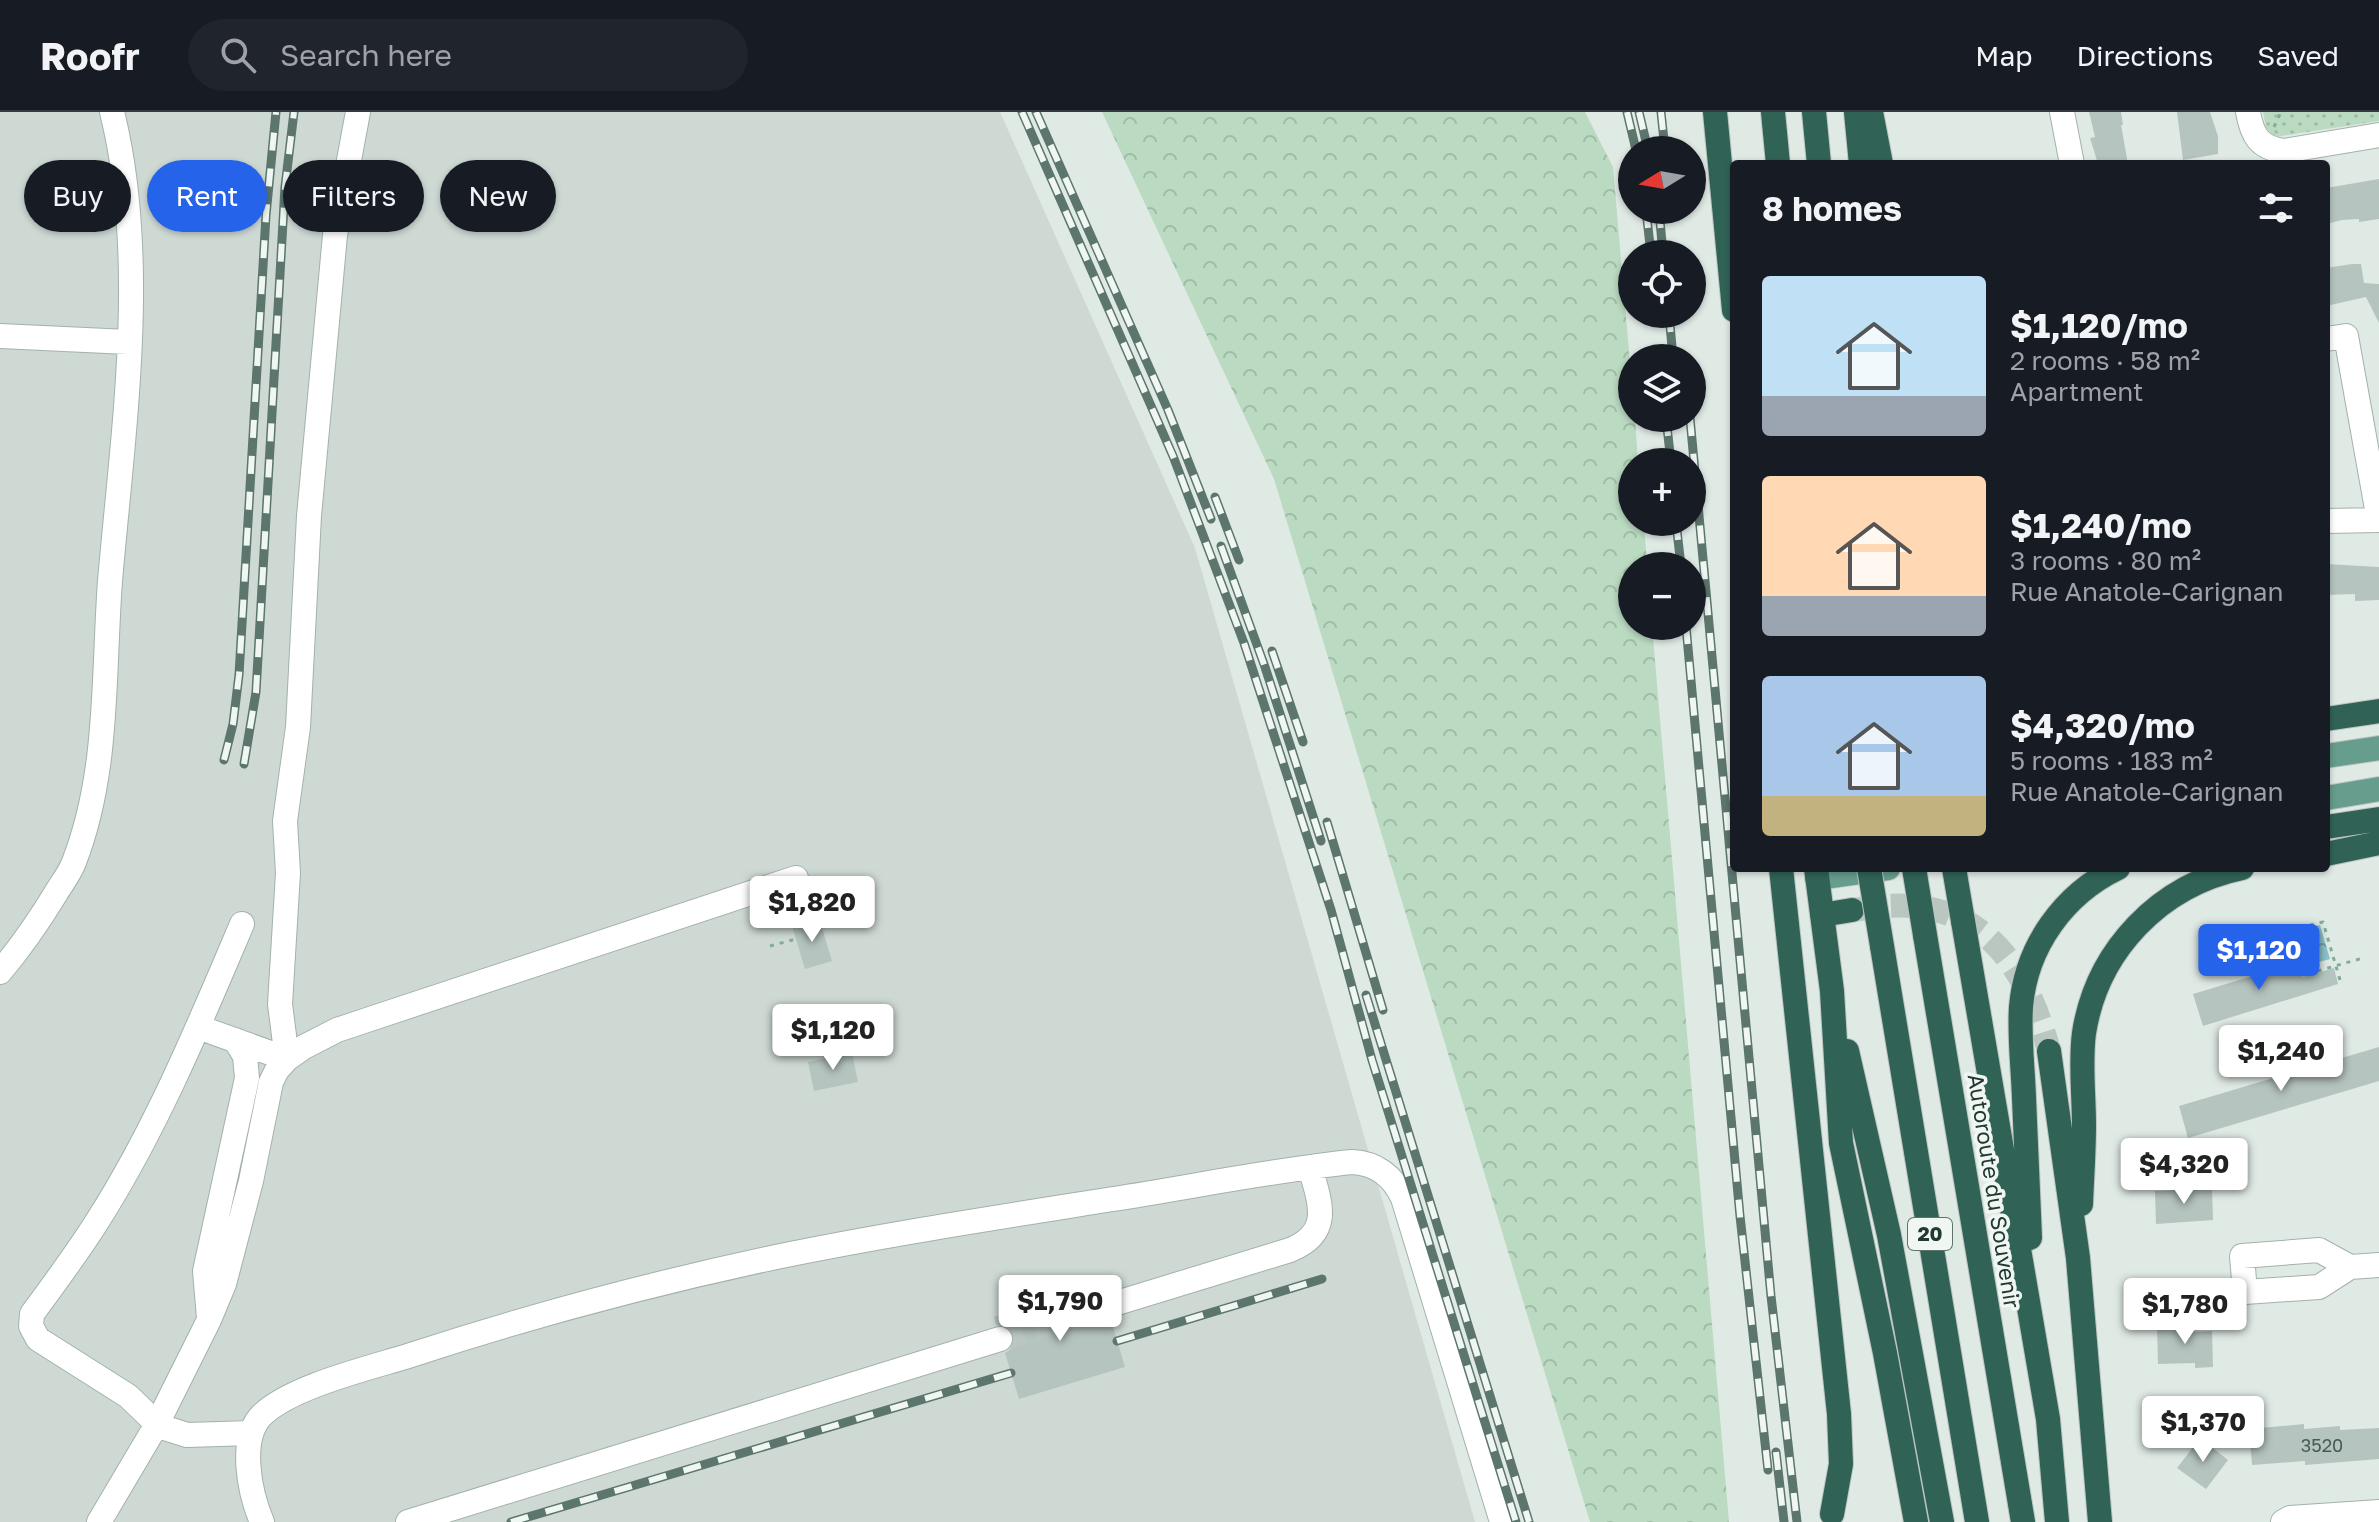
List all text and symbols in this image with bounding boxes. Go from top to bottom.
search box [188,19,748,91]
text: Roofr [40,33,140,78]
icon: search [216,33,260,77]
text: Search here [280,37,452,73]
text: Map [1975,39,2032,72]
text: Directions [2076,39,2213,72]
text: Saved [2257,39,2339,72]
north arrow [1618,136,1706,224]
map controls [1618,136,1706,640]
chip: Buy [24,160,131,232]
chip: Rent [147,160,267,232]
chip: Filters [283,160,424,232]
chip: New [440,160,556,232]
icon: filters [2254,186,2298,230]
text: 8 homes [1762,188,1902,228]
button: locate [1618,240,1706,328]
text: $1,120/mo [2010,305,2188,345]
icon: home [1826,308,1922,404]
button: layers [1618,344,1706,432]
text: 2 rooms · 58 m² [2010,345,2200,376]
text: Apartment [2010,376,2143,407]
button: + [1618,448,1706,536]
text: $1,240/mo [2010,505,2192,545]
icon: home [1826,508,1922,604]
text: 3 rooms · 80 m² [2010,545,2201,576]
button: − [1618,552,1706,640]
text: Rue Anatole-Carignan [2010,576,2283,607]
text: $4,320/mo [2010,705,2195,745]
icon: home [1826,708,1922,804]
text: 5 rooms · 183 m² [2010,745,2213,776]
text: Rue Anatole-Carignan [2010,776,2283,807]
pin: $1,820 [747,876,877,944]
text: $1,820 [768,886,856,917]
pin: $1,120 [2194,924,2324,992]
text: $1,120 [2216,934,2302,965]
pin: $1,120 [768,1004,898,1072]
text: $1,120 [790,1014,876,1045]
pin: $1,240 [2216,1025,2346,1093]
text: $1,240 [2237,1035,2325,1066]
street label: Autoroute du Souvenir [1963,1072,2026,1311]
pin: $4,320 [2119,1138,2249,1206]
text: $4,320 [2139,1148,2229,1179]
road number: 20 [1908,1218,1952,1250]
pin: $1,790 [995,1275,1125,1343]
pin: $1,780 [2120,1278,2250,1346]
text: $1,790 [1017,1285,1103,1316]
text: $1,780 [2142,1288,2228,1319]
pin: $1,370 [2138,1396,2268,1464]
text: $1,370 [2160,1406,2246,1437]
house number: 3520 [2301,1434,2343,1456]

